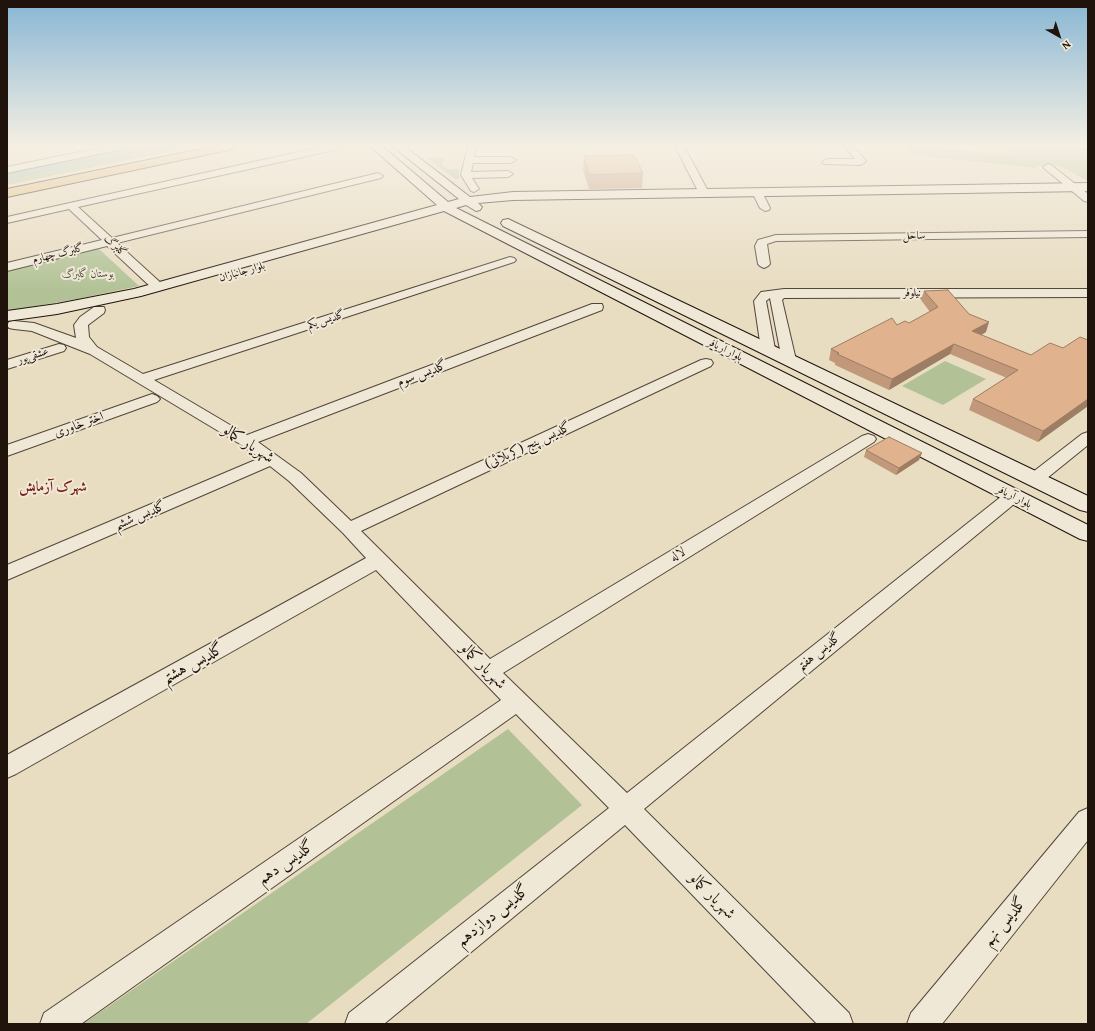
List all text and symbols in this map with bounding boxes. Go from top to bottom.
north arrow [1039,16,1079,56]
text: N [1059,37,1074,54]
street label: ساحل [903,229,925,243]
street label: گلبرگ [101,232,129,260]
street label: گلبرگ چهارم [31,241,85,267]
street label: بلوار جانبازان [217,259,267,285]
park label: بوستان گلبرگ [62,267,114,281]
street label: نیلوفر [903,286,921,300]
street label: گلدیس یکم [306,308,346,332]
street label: بلوار آریافر [705,336,745,364]
street label: عشقی‌پور [16,345,50,367]
street label: گلدیس سوم [395,357,449,391]
street label: اختر خاوری [52,409,106,441]
street label: گلدیس پنج (کربلائی) [483,419,573,473]
street label: شهریار کمالو [218,420,278,468]
district label: شهرک آزمایش [19,479,87,495]
street label: بلوار آریافر [994,483,1034,511]
street label: گلدیس ششم [112,498,168,534]
street label: لاله [667,544,689,566]
street label: گلدیس هفتم [794,630,844,674]
street label: شهریار کمالو [456,638,510,694]
street label: گلدیس هشتم [159,639,227,689]
street label: گلدیس دهم [254,837,318,889]
street label: شهریار کمالو [685,868,739,924]
street label: گلدیس دوازدهم [453,881,533,951]
street label: گلدیس نهم [979,893,1031,951]

